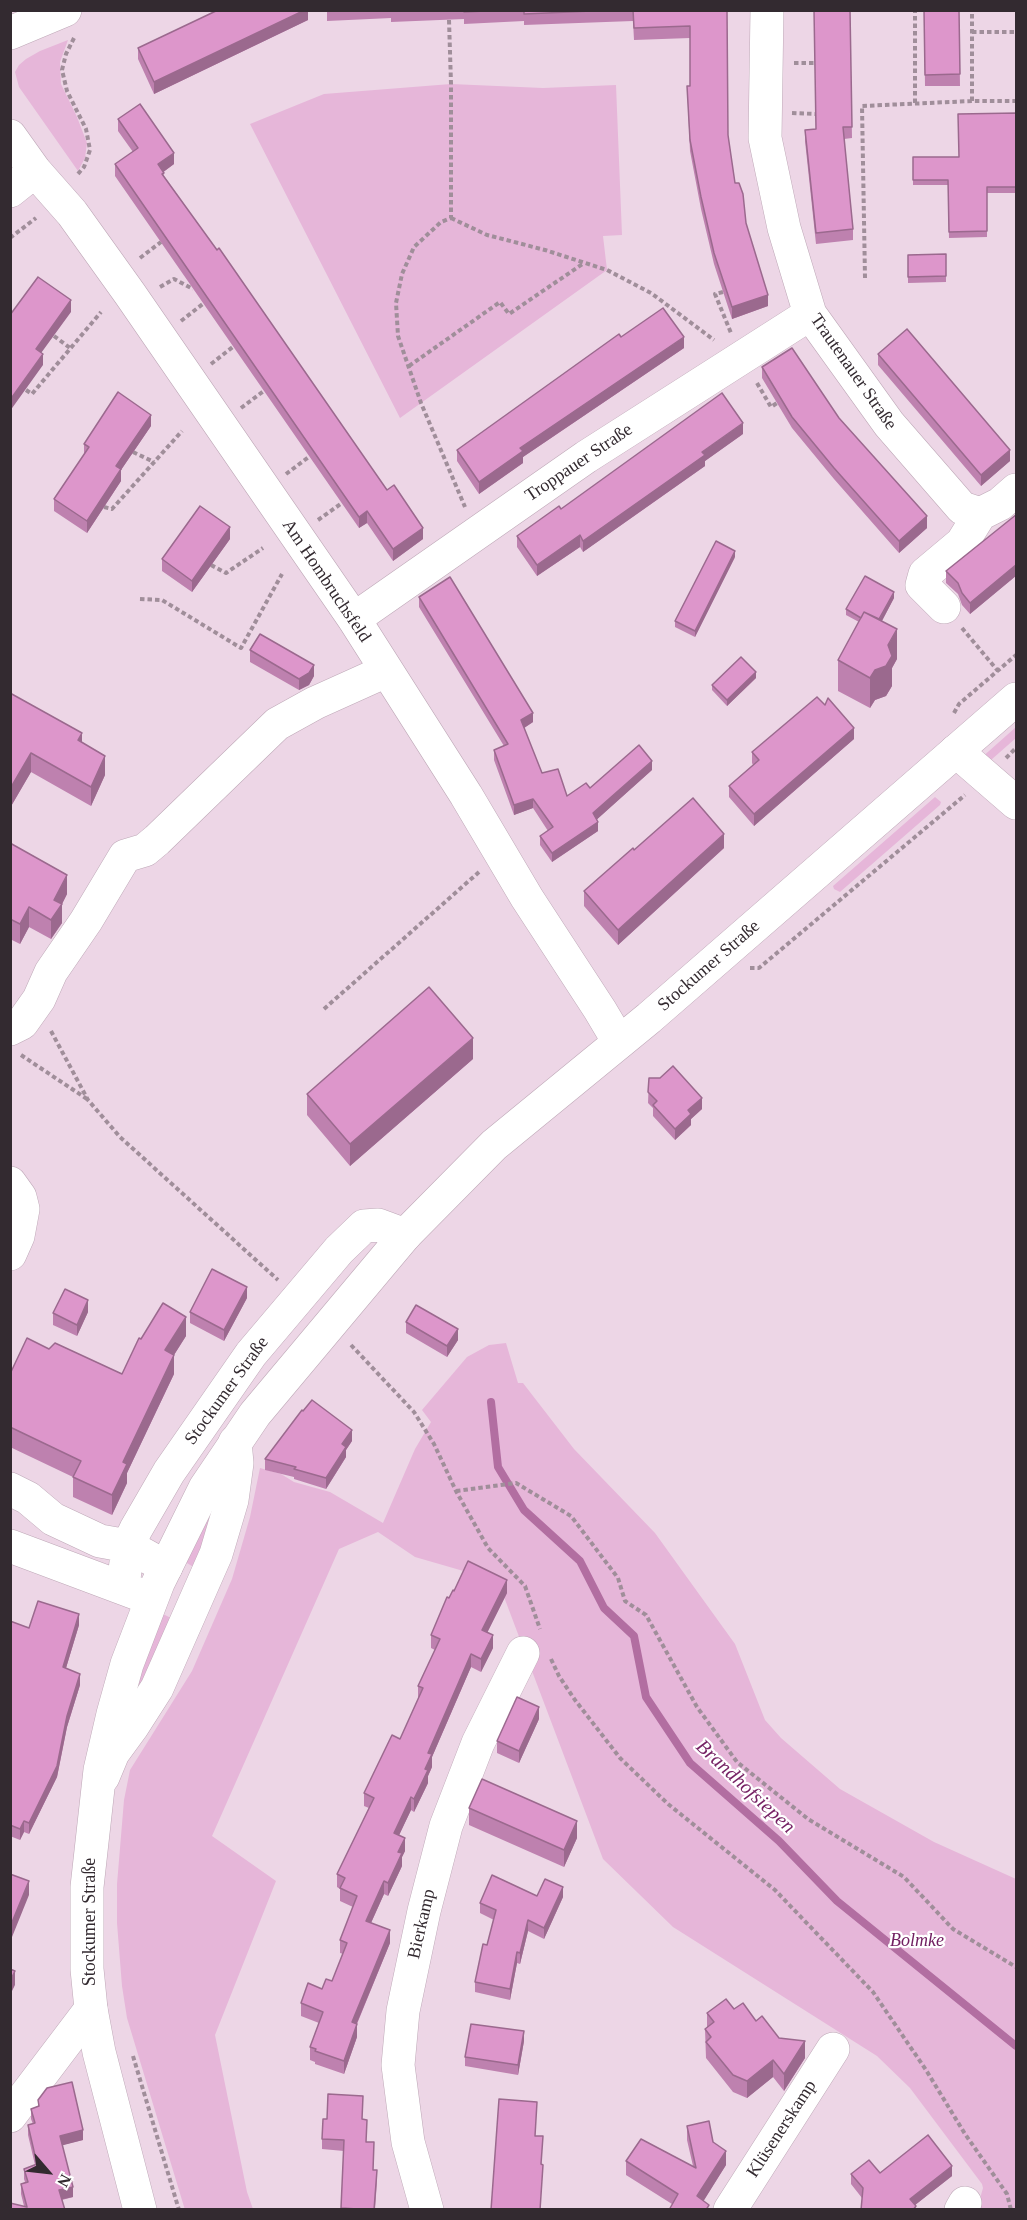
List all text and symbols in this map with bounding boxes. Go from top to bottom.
street label: Trautenauer Straße [805,310,901,434]
street label: Troppauer Straße [521,419,637,507]
street label: Am Hombruchsfeld [277,515,375,647]
street label: Stockumer Straße [653,916,765,1016]
street label: Stockumer Straße [181,1333,273,1449]
water label: Brandhofsiepen [691,1735,799,1839]
street label: Stockumer Straße [79,1858,101,1986]
street label: Bierkamp [403,1887,441,1961]
park label: Bolmke [890,1930,944,1952]
street label: Klüsenerskamp [742,2076,822,2182]
north arrow [18,2142,78,2202]
text: N [54,2172,75,2190]

